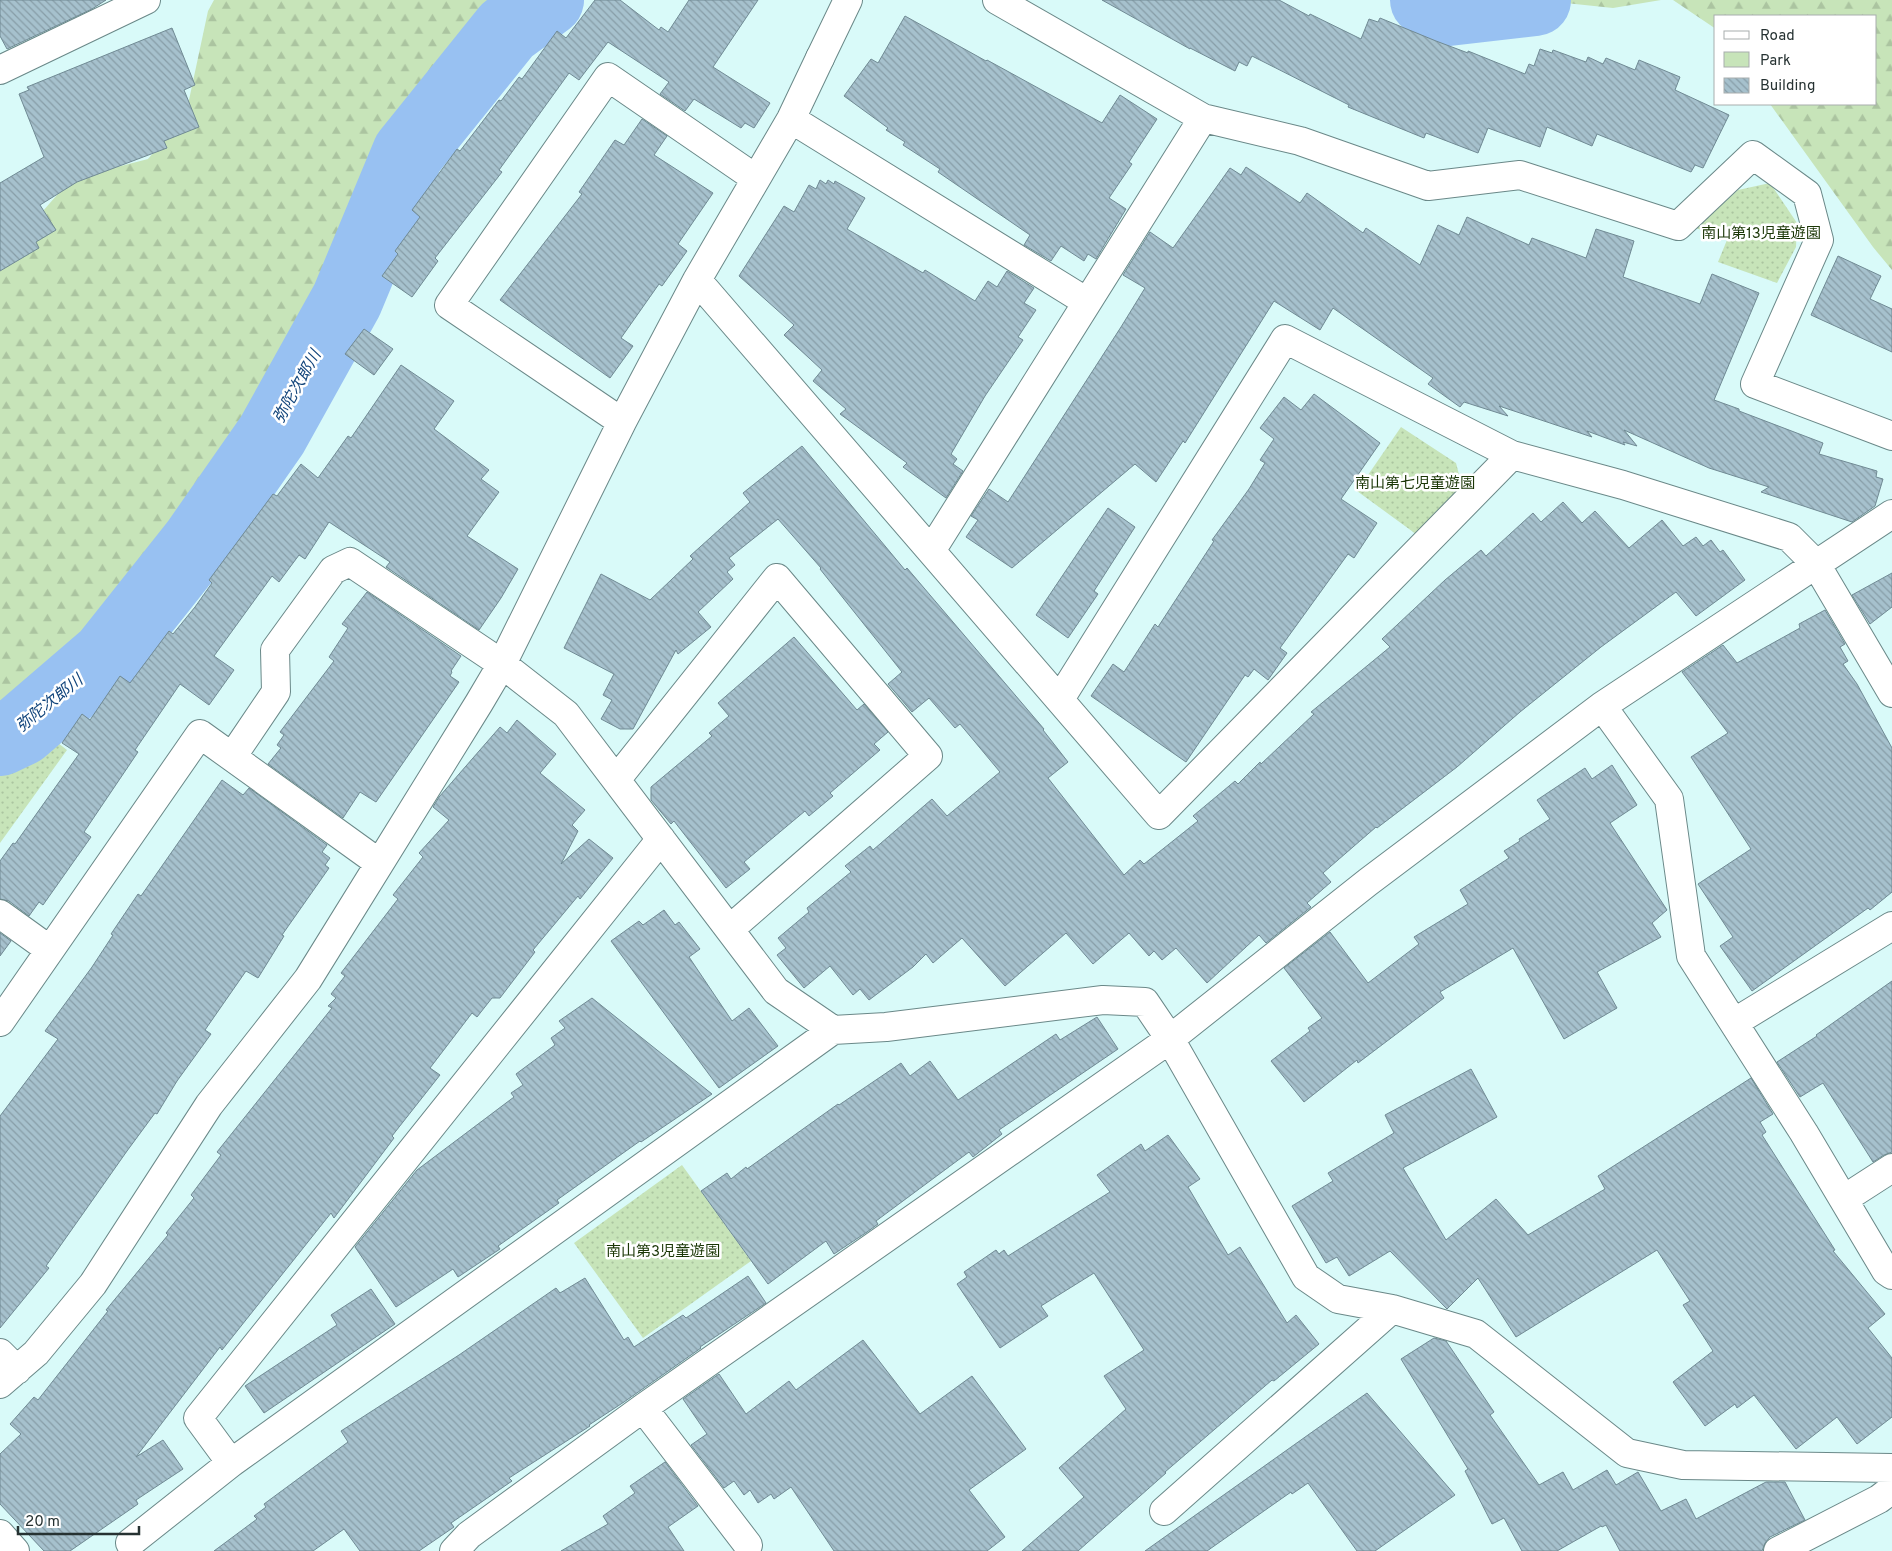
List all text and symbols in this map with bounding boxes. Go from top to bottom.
legend [1714,15,1877,105]
text: Road [1760,27,1795,46]
text: Park [1760,52,1791,71]
text: Building [1760,77,1815,96]
park label: 南山第13児童遊園 [1701,224,1821,244]
water label: 弥陀次郎川 [270,345,327,427]
park label: 南山第七児童遊園 [1355,474,1475,494]
water label: 弥陀次郎川 [13,670,89,737]
park label: 南山第3児童遊園 [606,1242,720,1262]
scale bar [18,1504,139,1536]
text: 20 m [25,1513,60,1532]

